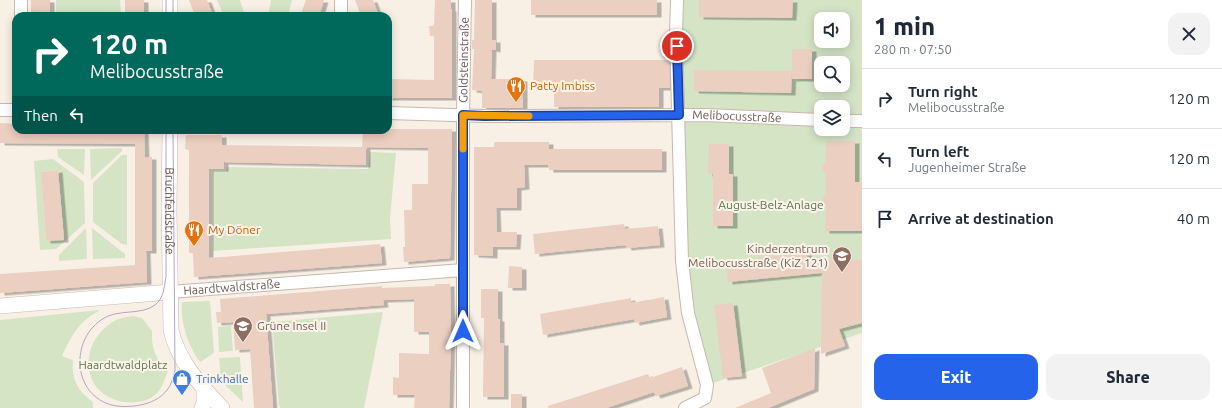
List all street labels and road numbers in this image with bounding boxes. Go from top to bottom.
street label: Goldsteinstraße [456,17,471,103]
street label: Melibocusstraße [692,108,782,124]
street label: Bruchfeldstraße [163,167,177,255]
street label: Haardtwaldstraße [183,277,281,297]

